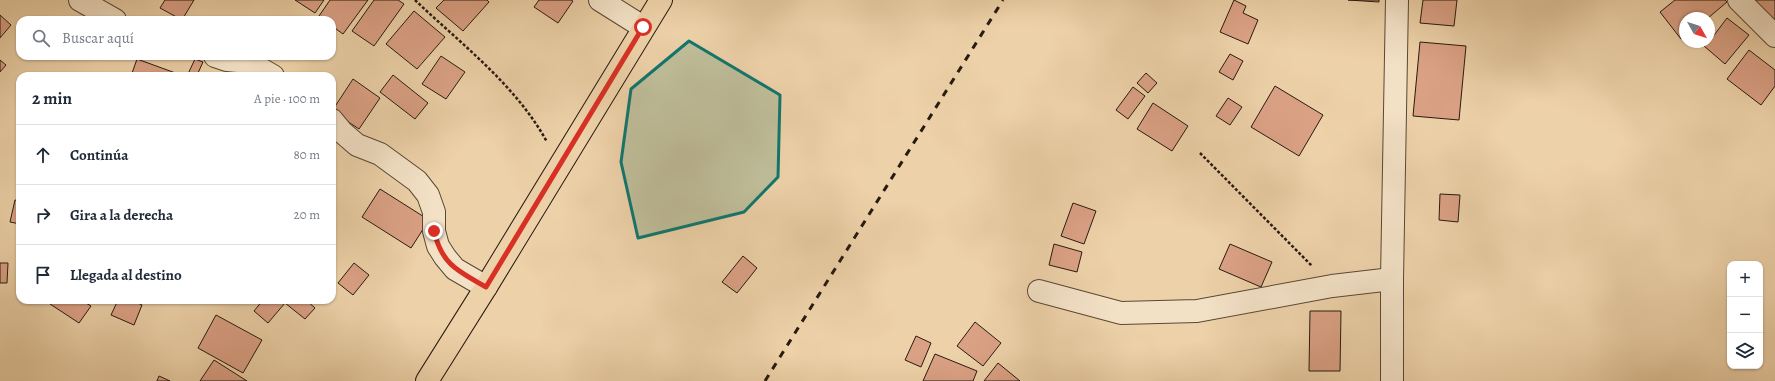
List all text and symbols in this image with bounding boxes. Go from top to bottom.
north arrow [1679,12,1715,48]
search box [16,16,336,60]
route start [634,18,652,36]
icon: search [30,27,52,49]
text: Buscar aquí [62,28,134,48]
text: 2 min [32,87,72,110]
text: A pie · 100 m [254,90,320,107]
icon: ahead [32,144,54,166]
text: Continúa [70,145,128,165]
text: 80 m [293,146,320,163]
icon: right [32,204,54,226]
text: Gira a la derecha [70,205,173,225]
text: 20 m [294,206,320,223]
route end [425,222,443,240]
map controls [1727,261,1763,369]
button: + [1727,261,1763,297]
icon: arrive [32,264,54,286]
text: Llegada al destino [70,265,182,285]
button: − [1727,297,1763,333]
button: layers [1727,333,1763,369]

